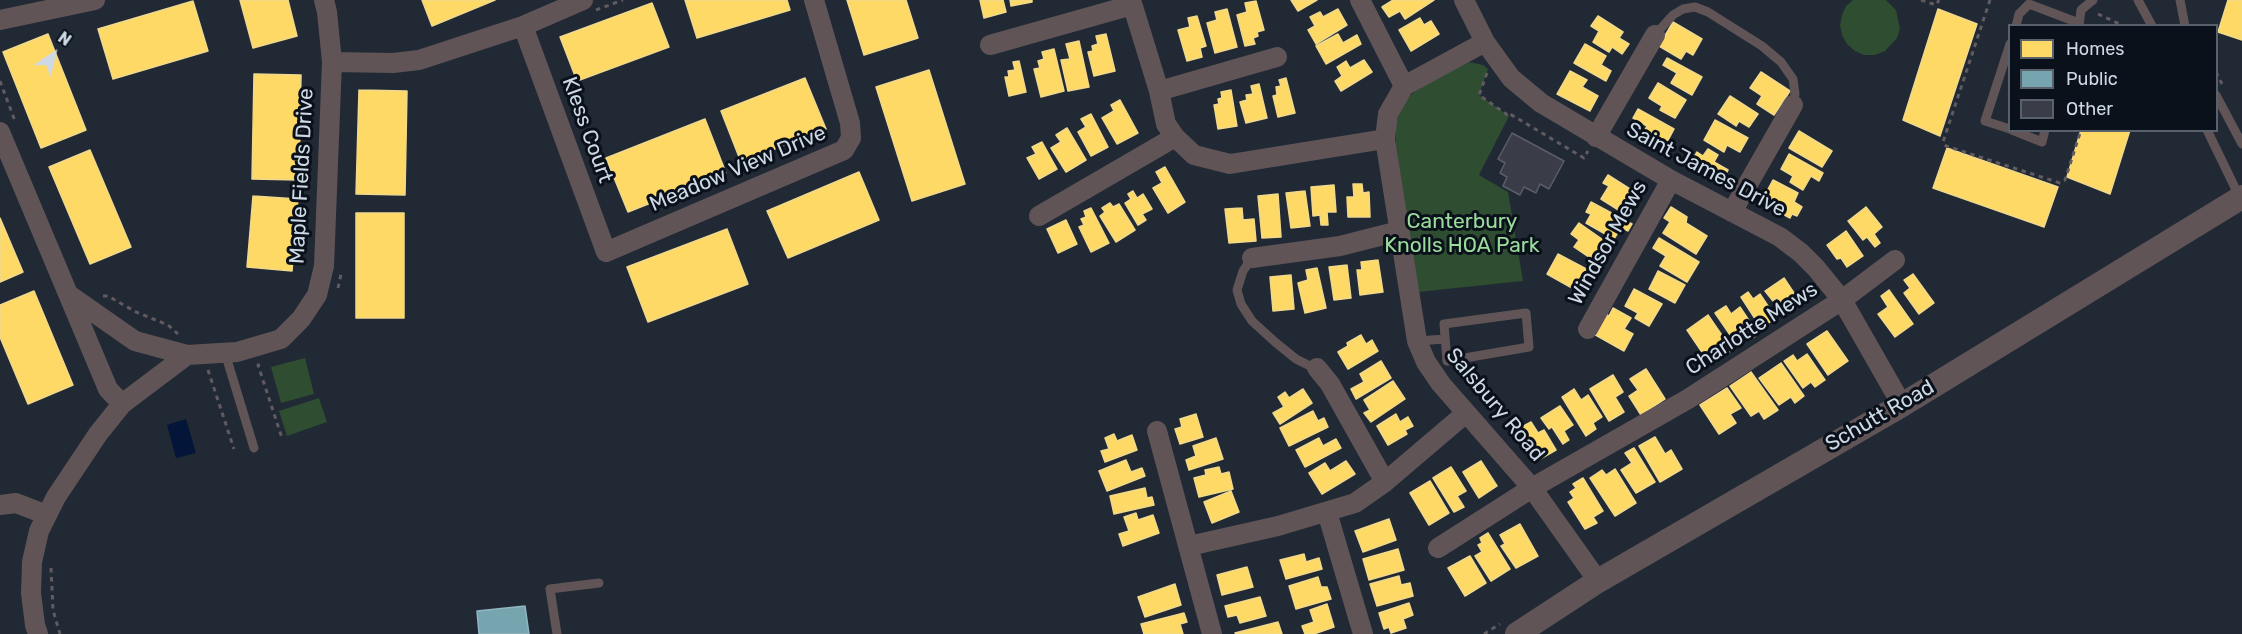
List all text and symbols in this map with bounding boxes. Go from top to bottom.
north arrow [24,24,84,84]
legend [2008,24,2218,132]
text: N [54,28,75,50]
text: Homes [2066,38,2124,60]
text: Public [2066,68,2118,90]
street label: Kless Court [556,74,618,186]
street label: Maple Fields Drive [285,88,319,264]
text: Other [2066,98,2113,120]
street label: Saint James Drive [1622,117,1790,223]
street label: Meadow View Drive [646,120,830,218]
street label: Windsor Mews [1563,176,1653,310]
park label: Canterbury Knolls HOA Park [1384,209,1540,259]
street label: Charlotte Mews [1681,277,1823,381]
street label: Salsbury Road [1440,343,1550,467]
street label: Schutt Road [1821,375,1939,457]

